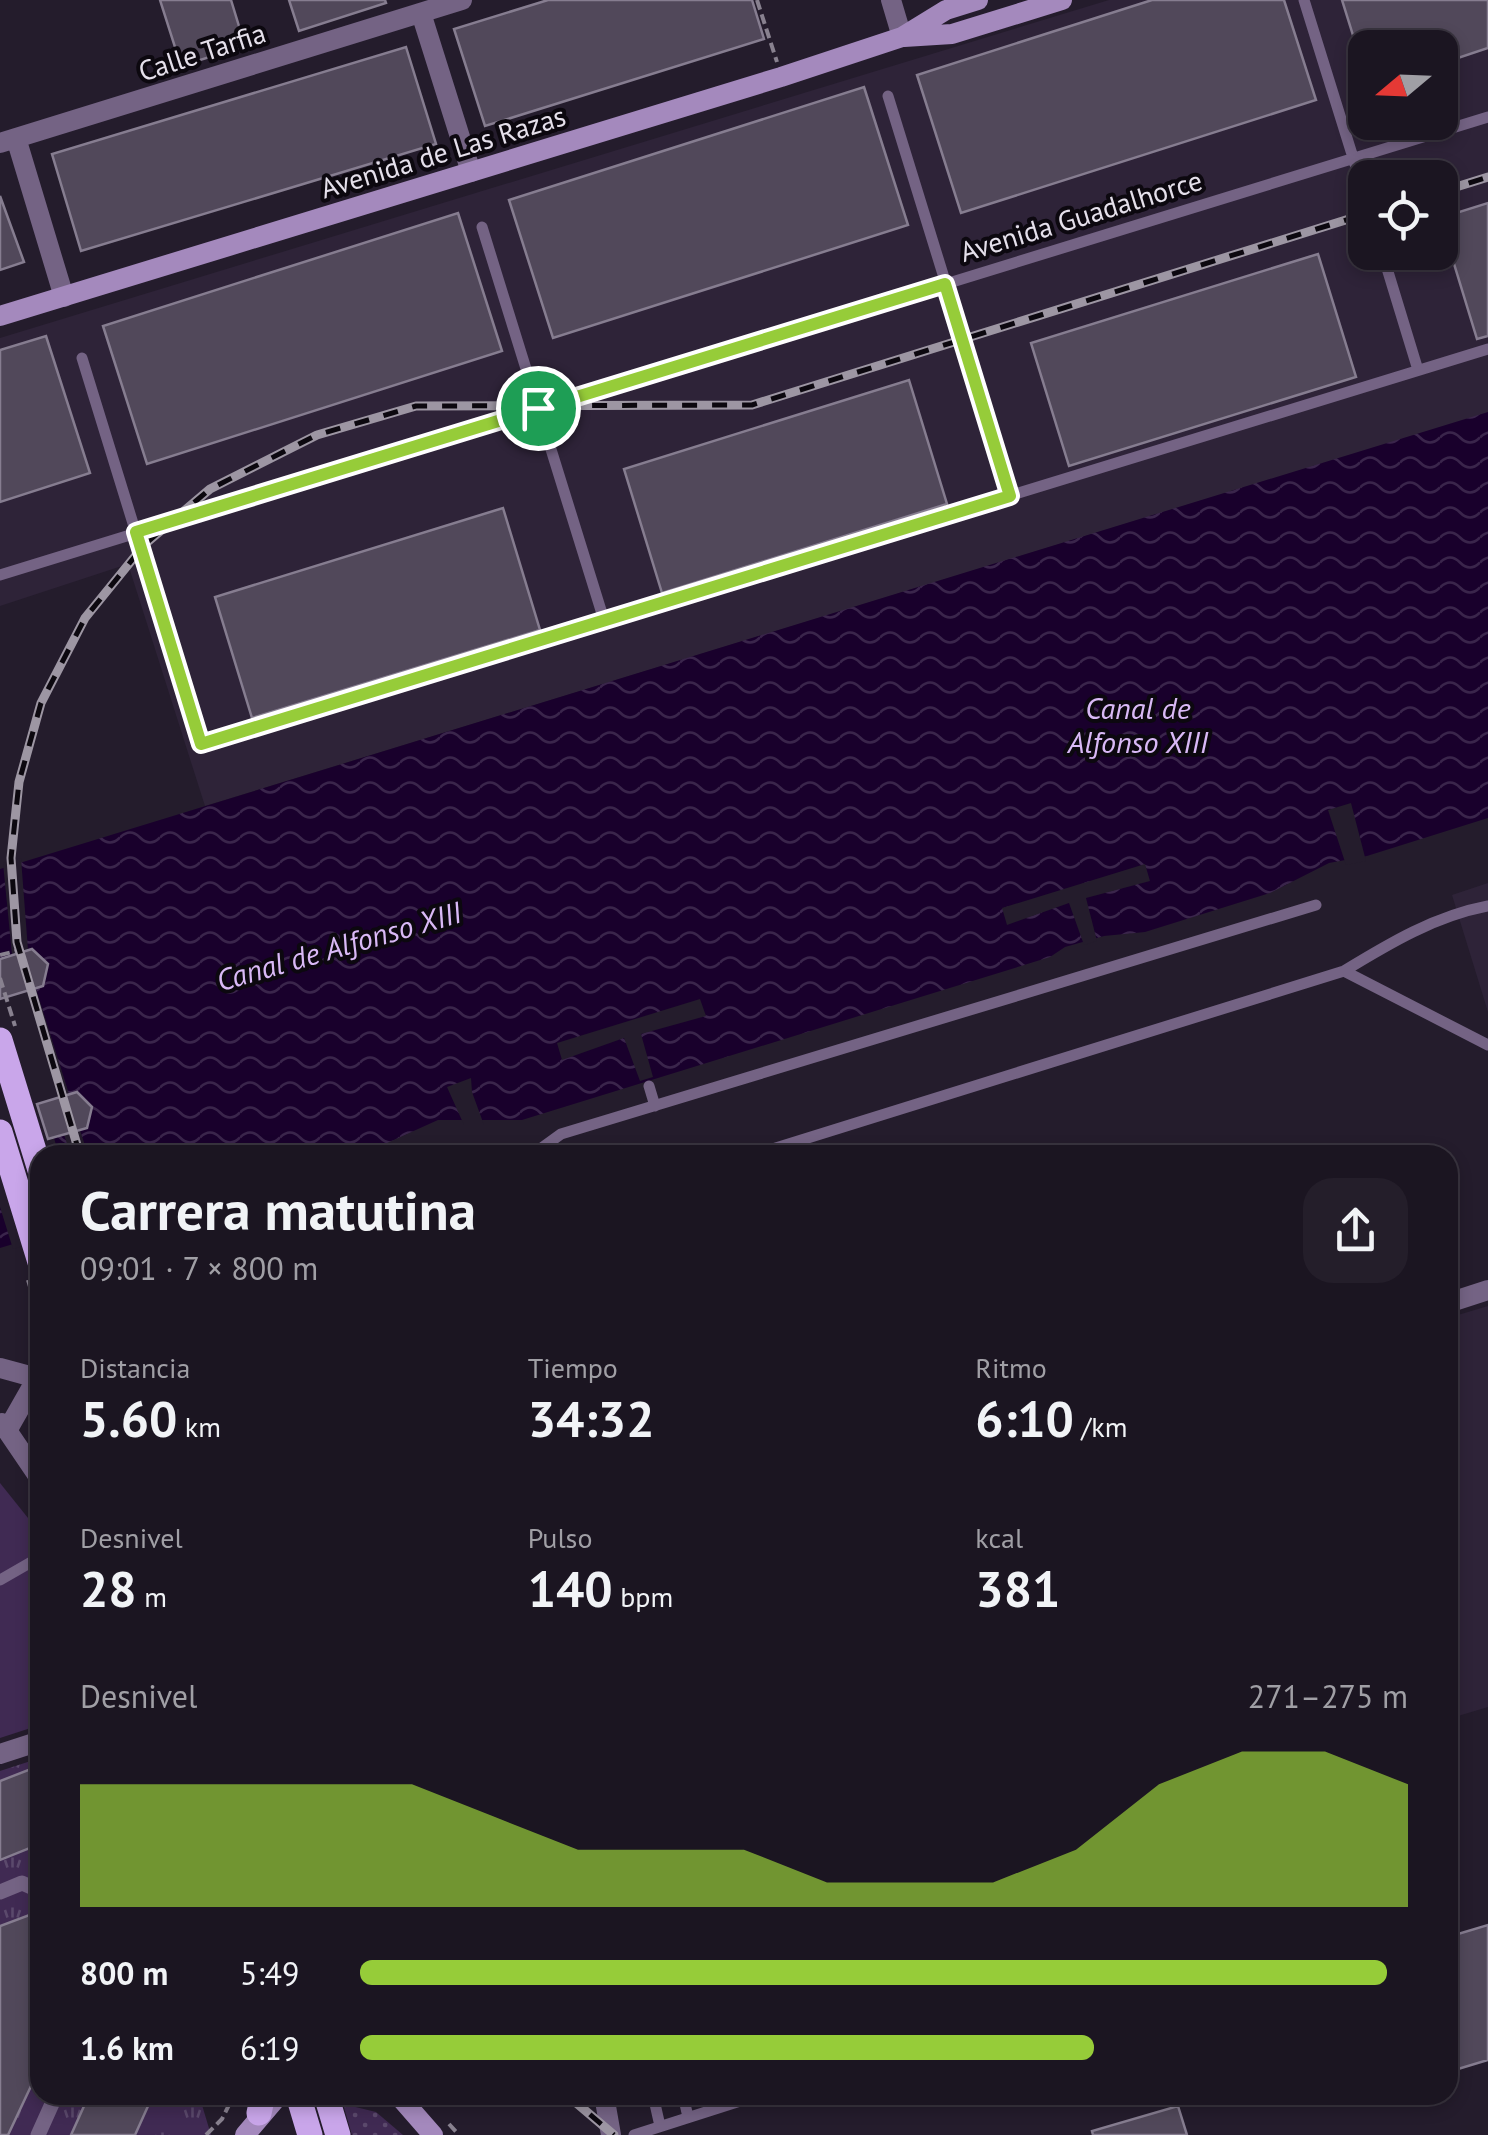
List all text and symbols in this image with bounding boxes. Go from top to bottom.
street label: Calle Tarfia [134,14,270,89]
north arrow [1348,30,1458,140]
map controls [1348,30,1458,270]
street label: Avenida de Las Razas [316,97,570,206]
button: locate [1348,160,1458,270]
street label: Avenida Guadalhorce [955,161,1206,270]
pin [496,366,581,451]
icon: arrive [511,381,566,436]
water label: Canal de Alfonso XIII [1067,688,1209,761]
water label: Canal de Alfonso XIII [212,892,466,999]
text: Carrera matutina [80,1174,476,1245]
button: share [1303,1178,1408,1283]
text: 09:01 · 7 × 800 m [80,1247,318,1289]
text: Distancia [80,1349,190,1386]
text: Tiempo [528,1349,618,1386]
text: Ritmo [975,1349,1047,1386]
text: 5.60 [80,1386,177,1451]
text: 34:32 [528,1386,655,1451]
text: 6:10 [975,1386,1074,1451]
text: km [177,1408,221,1445]
text: /km [1074,1408,1127,1445]
text: Desnivel [80,1519,183,1556]
text: Pulso [528,1519,592,1556]
text: kcal [975,1519,1023,1556]
text: 28 [80,1556,137,1621]
text: 140 [528,1556,613,1621]
text: 381 [975,1556,1060,1621]
text: m [137,1578,167,1615]
text: bpm [613,1578,673,1615]
text: Desnivel [80,1675,197,1717]
text: 271–275 m [1248,1675,1408,1717]
text: 800 m [80,1952,168,1994]
text: 5:49 [240,1952,299,1994]
text: 1.6 km [80,2027,174,2069]
text: 6:19 [240,2027,299,2069]

